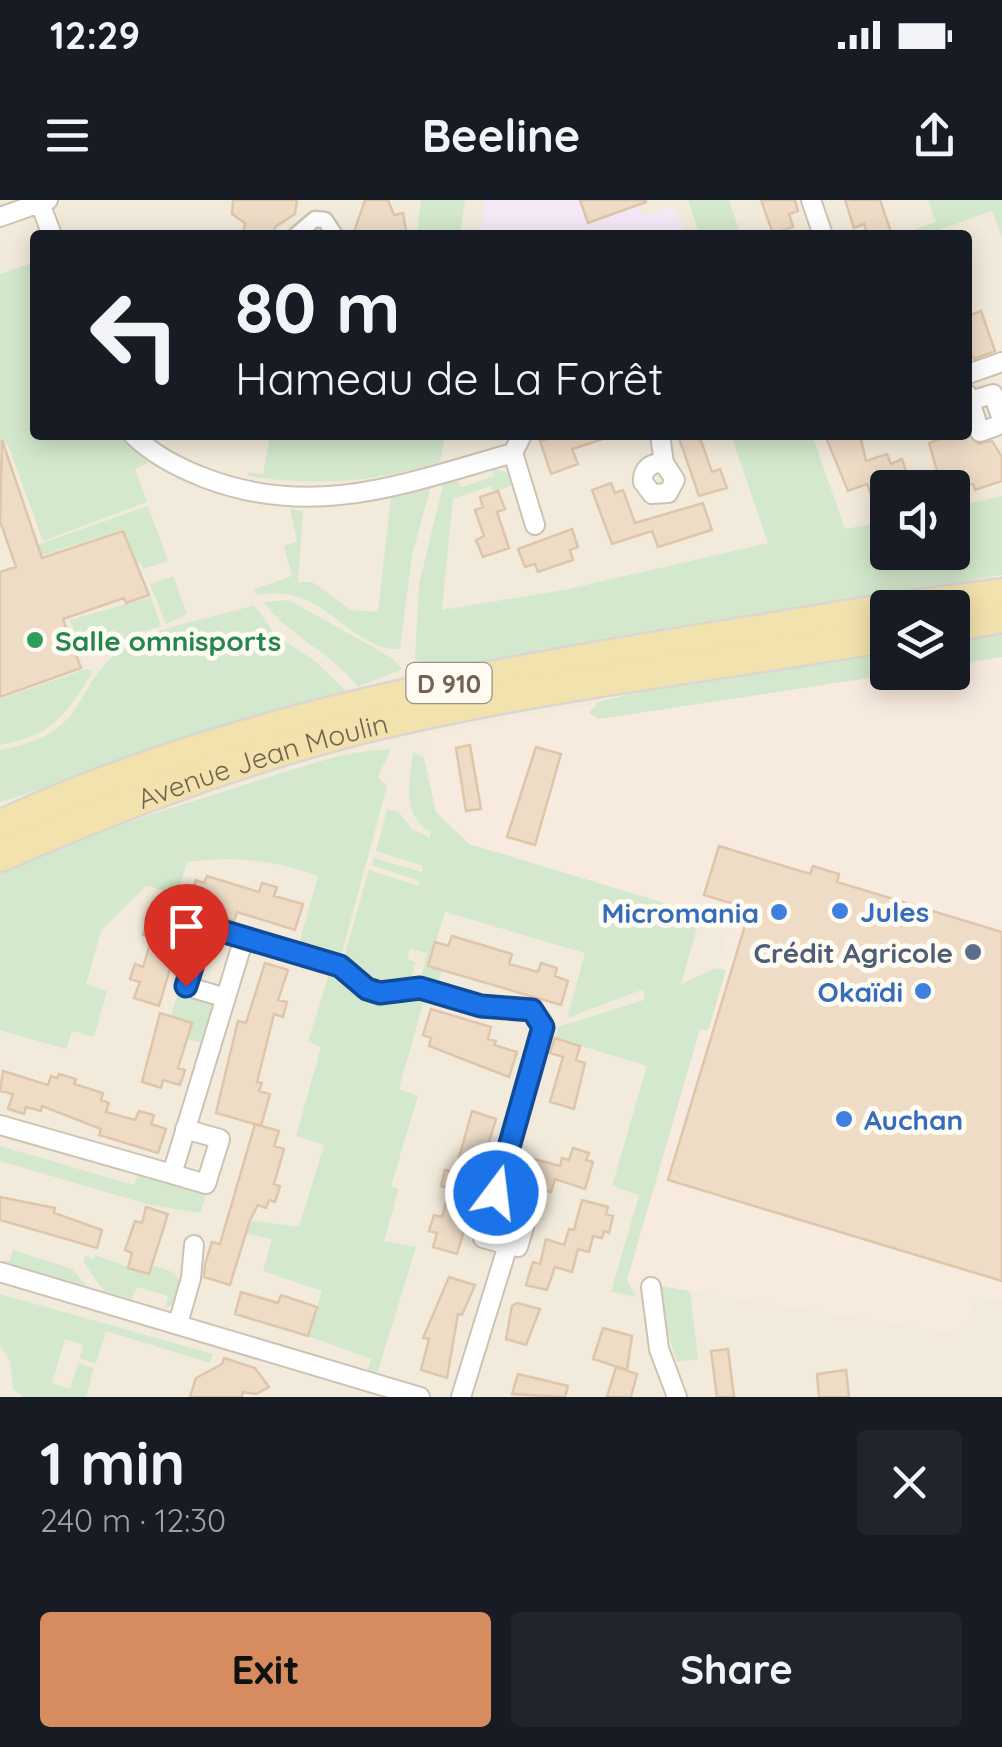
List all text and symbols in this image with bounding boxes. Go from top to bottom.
text: 12:29 [50,11,140,59]
text: Beeline [422,107,580,163]
icon: menu [40,108,95,163]
icon: share [907,108,962,163]
text: 80 m [235,263,400,351]
icon: left [70,270,200,400]
text: Hameau de La Forêt [235,350,664,406]
map controls [870,470,970,690]
button: sound [870,470,970,570]
button: layers [870,590,970,690]
place label: Salle omnisports [55,623,281,658]
marker: Salle omnisports [24,629,46,651]
road number: D 910 [406,663,492,703]
street label: Avenue Jean Moulin [132,705,391,816]
pin [144,884,229,987]
place label: Jules [860,894,929,929]
place label: Micromania [602,895,759,930]
icon: arrive [159,899,214,954]
marker: Jules [829,900,851,922]
marker: Micromania [768,901,790,923]
place label: Crédit Agricole [754,935,953,970]
marker: Crédit Agricole [962,941,984,963]
place label: Okaïdi [818,974,903,1009]
marker: Okaïdi [912,980,934,1002]
place label: Auchan [864,1102,963,1137]
marker: Auchan [833,1108,855,1130]
position arrow [444,1141,548,1245]
text: 1 min [40,1425,185,1500]
button: close [857,1430,962,1535]
text: 240 m · 12:30 [40,1500,226,1540]
button: Exit [40,1612,491,1727]
button: Share [511,1612,962,1727]

